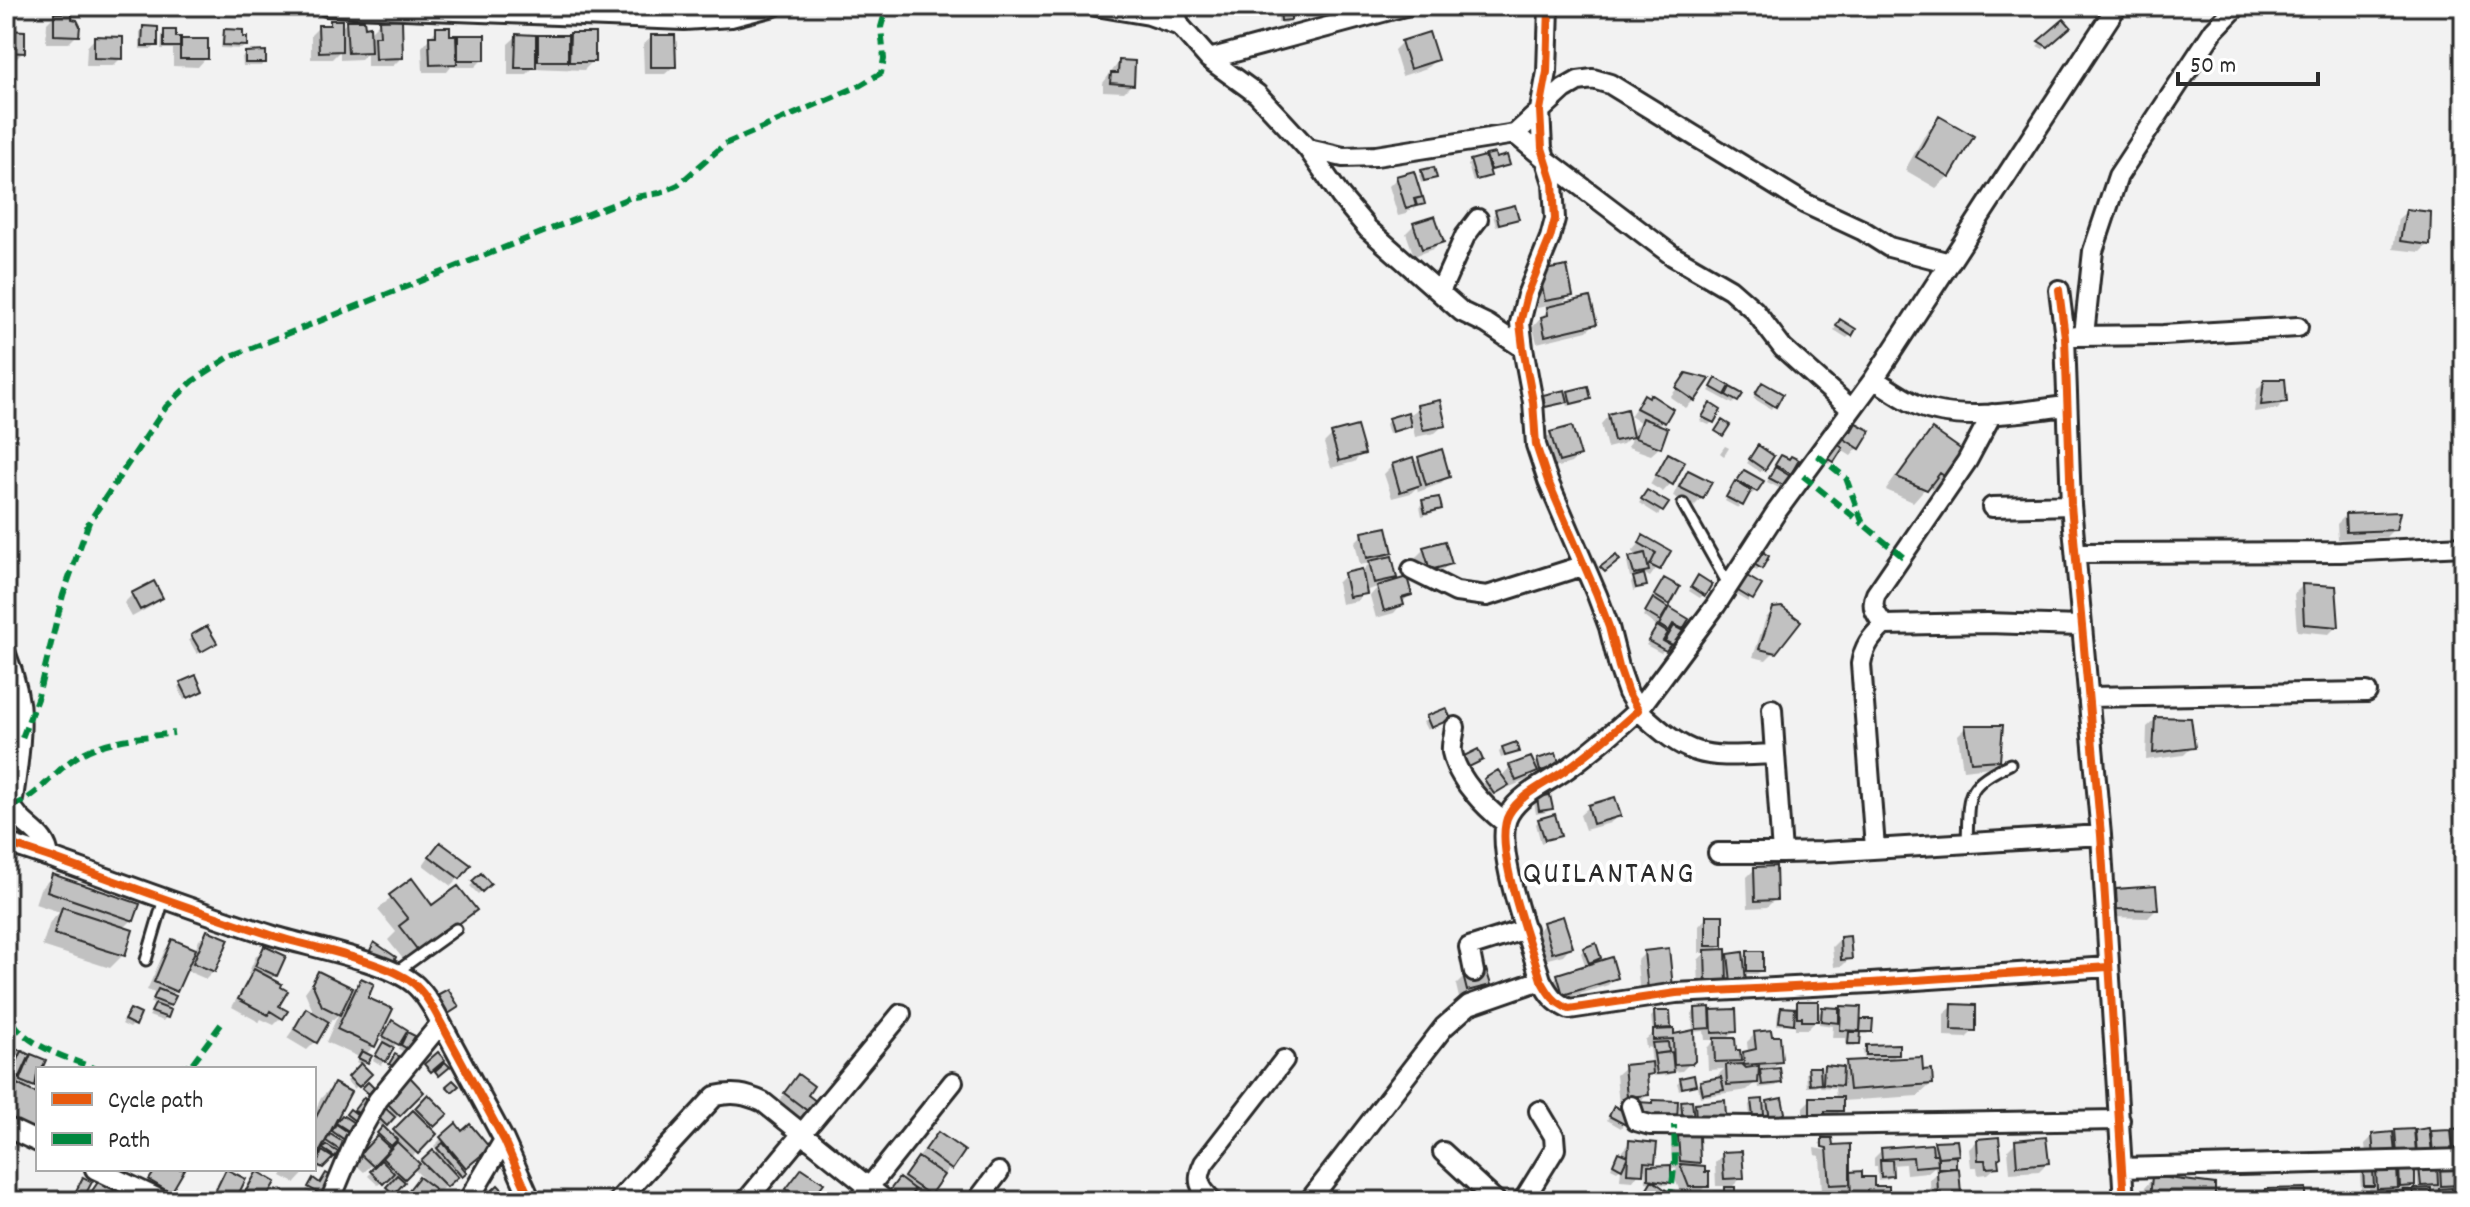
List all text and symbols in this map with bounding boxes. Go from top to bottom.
scale bar [2178,36,2318,86]
text: 50 m [2190,50,2236,84]
district label: QUILANTANG [1523,853,1695,899]
legend [36,1067,316,1171]
text: Cycle path [108,1085,203,1119]
text: Path [108,1125,150,1159]

